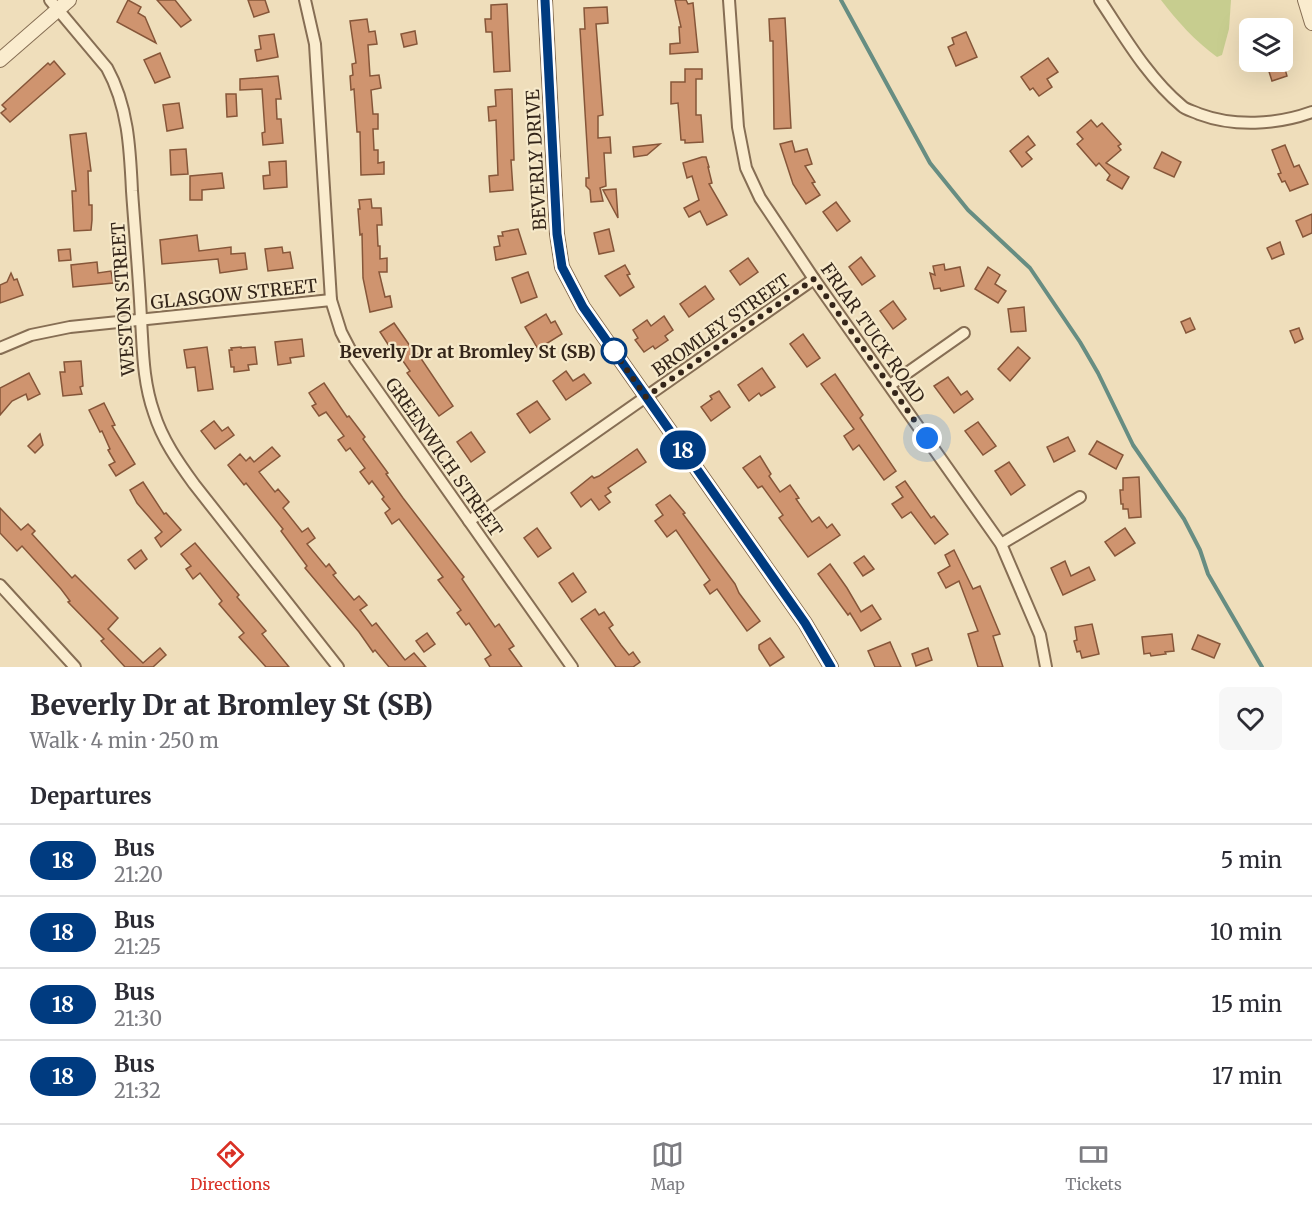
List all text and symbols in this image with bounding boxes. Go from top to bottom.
map controls [1239,18,1293,72]
button: layers [1239,18,1293,72]
street label: BEVERLY DRIVE [521,88,551,231]
street label: WESTON STREET [106,221,140,378]
street label: FRIAR TUCK ROAD [816,258,930,408]
street label: BROMLEY STREET [647,268,795,381]
street label: GLASGOW STREET [149,274,319,314]
marker: Beverly Dr at Bromley St (SB) [601,338,627,364]
place label: Beverly Dr at Bromley St (SB) [339,340,596,363]
street label: GREENWICH STREET [380,373,508,541]
your location [912,423,942,453]
line badge: 18 [656,430,710,470]
text: 18 [672,437,694,464]
text: Beverly Dr at Bromley St (SB) [30,687,433,723]
button: heart [1219,687,1282,750]
text: Walk · 4 min · 250 m [30,728,219,753]
text: Departures [30,782,152,810]
text: Bus [114,834,155,862]
text: 5 min [1220,846,1282,874]
text: 18 [52,847,74,874]
text: 21:20 [114,862,163,887]
text: Bus [114,906,155,934]
text: 10 min [1210,918,1282,946]
text: 18 [52,919,74,946]
text: 21:25 [114,934,161,959]
text: Bus [114,978,155,1006]
text: 15 min [1211,990,1282,1018]
text: 18 [52,991,74,1018]
text: 21:30 [114,1006,162,1031]
text: Bus [114,1050,155,1078]
text: 17 min [1212,1062,1282,1090]
text: 18 [52,1063,74,1090]
text: 21:32 [114,1078,161,1103]
tab: Directions [190,1138,270,1194]
tab: Map [651,1138,685,1194]
tab: Tickets [1065,1138,1122,1194]

